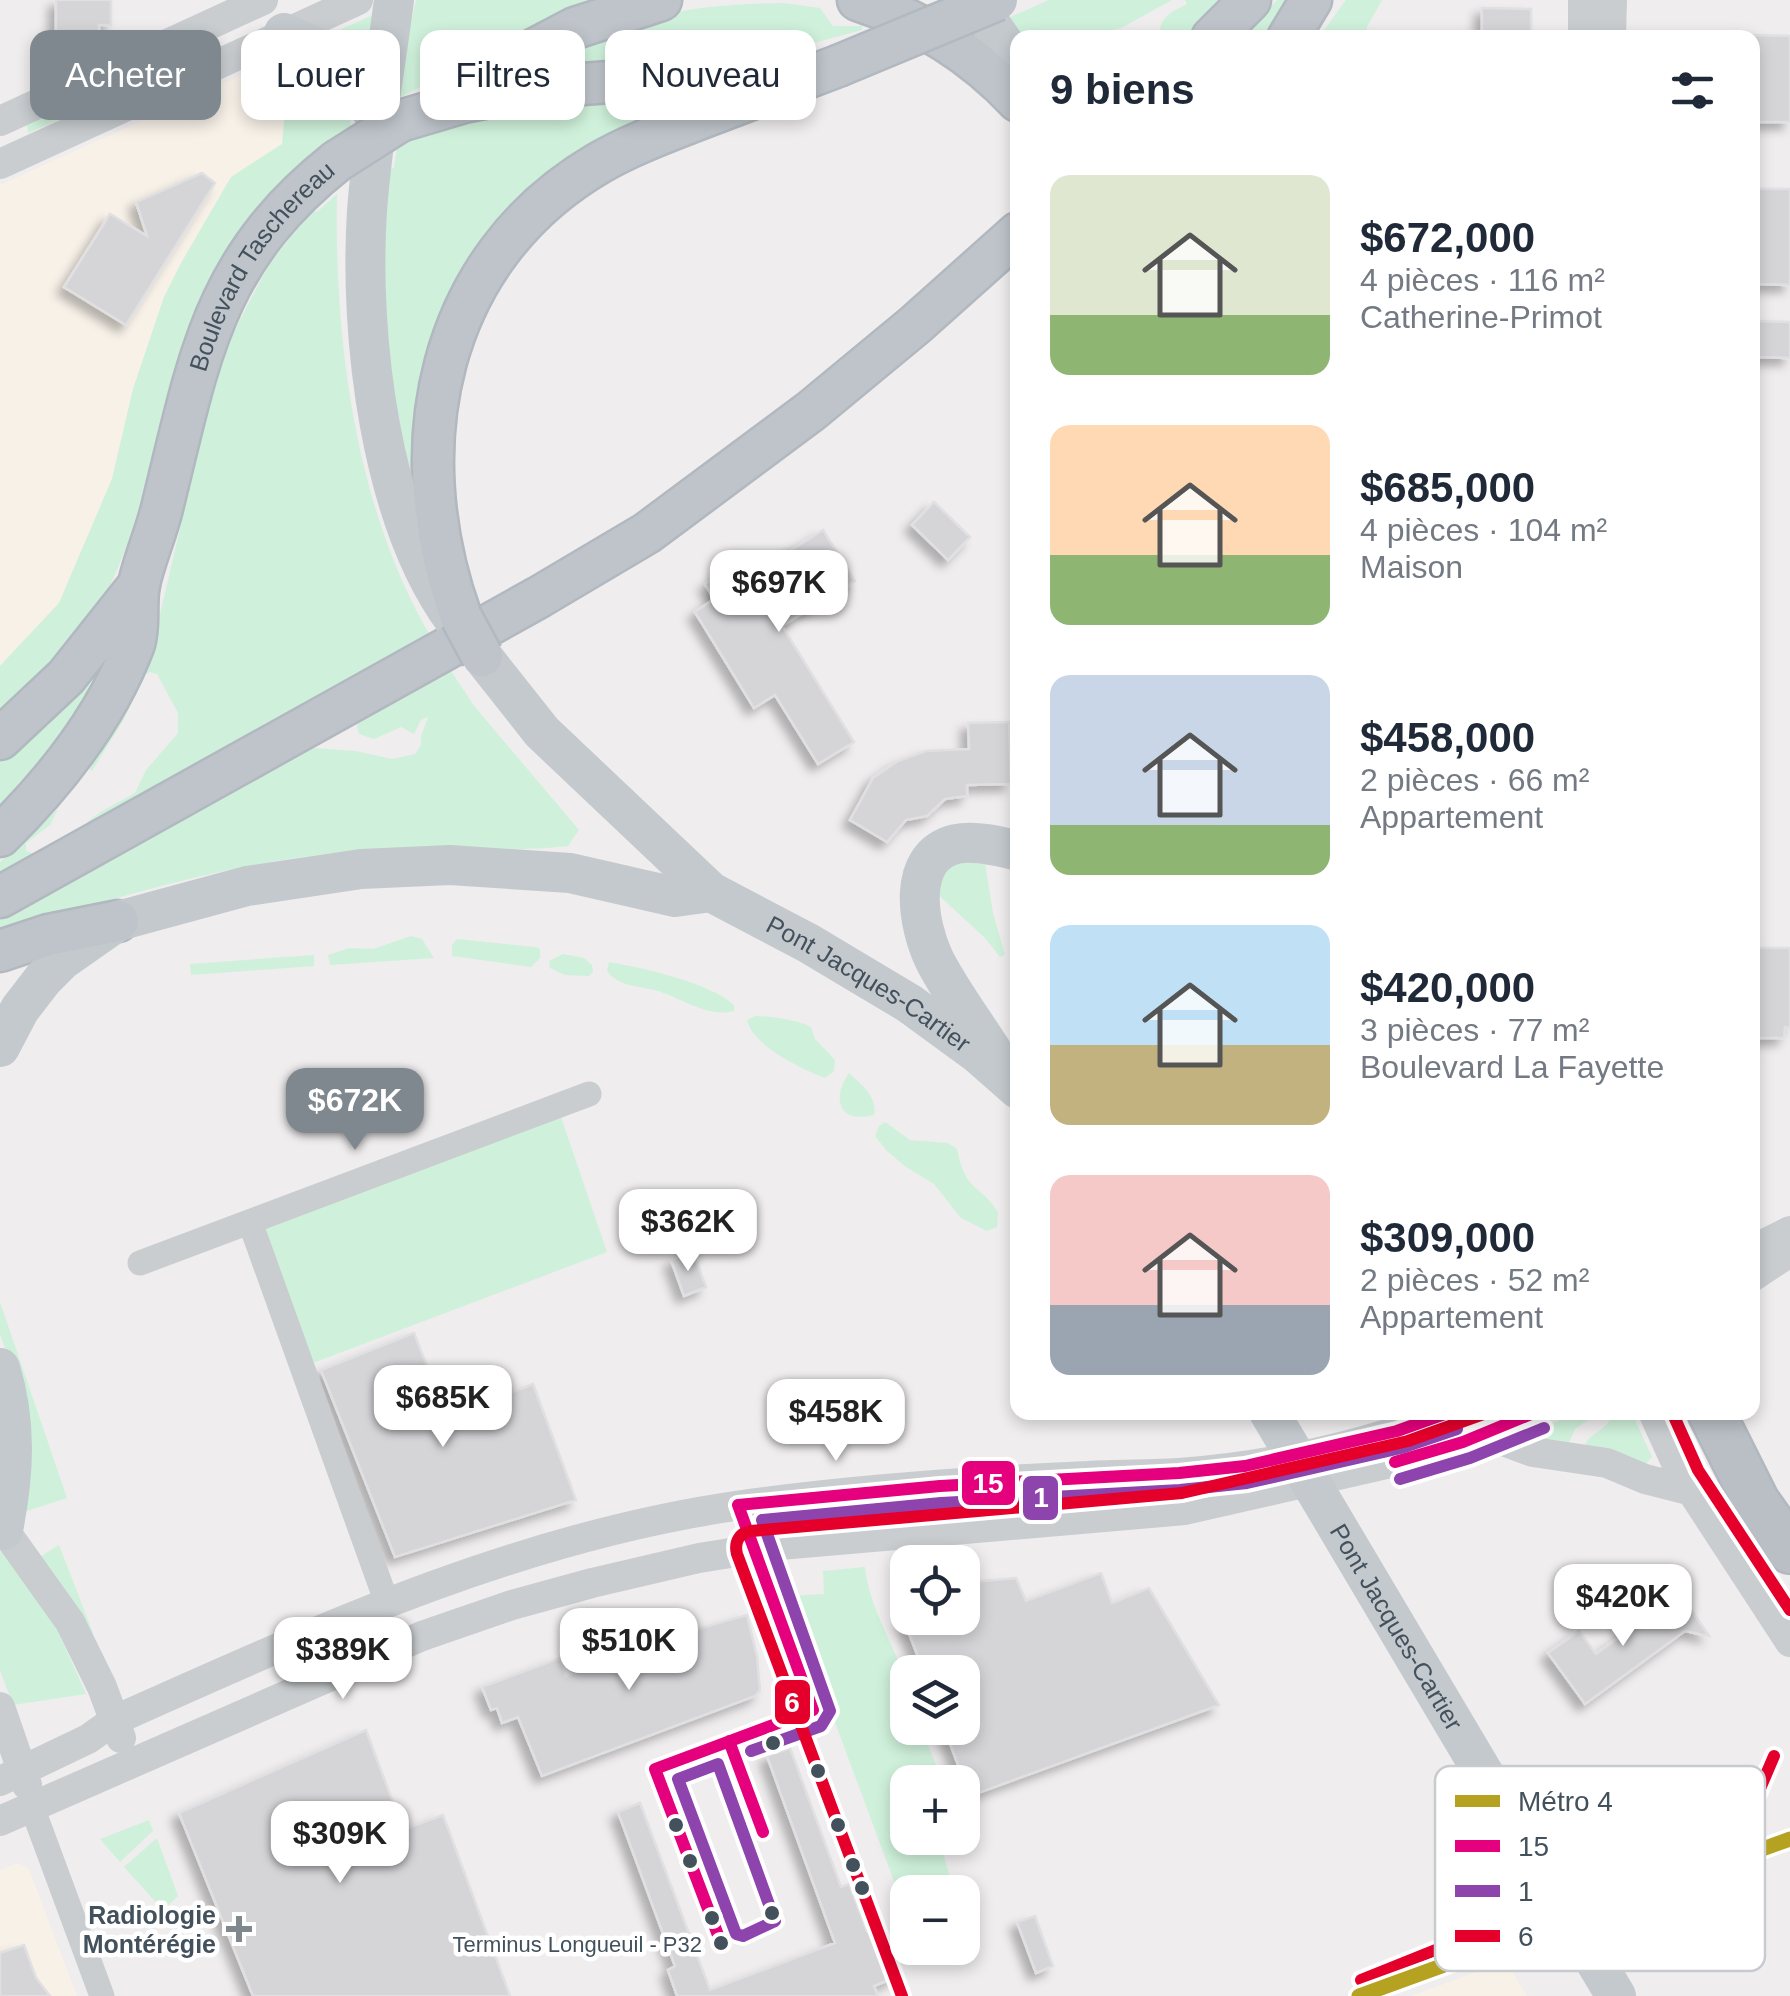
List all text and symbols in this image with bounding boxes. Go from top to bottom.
chip: Acheter [30,30,221,120]
chip: Louer [241,30,400,120]
chip: Filtres [420,30,585,120]
chip: Nouveau [605,30,816,120]
icon: filters [1665,63,1720,118]
text: 9 biens [1050,66,1195,113]
street label: Boulevard Taschereau [184,155,340,375]
text: $672,000 [1360,214,1535,261]
icon: home [1130,215,1250,335]
text: 4 pièces · 116 m² [1360,262,1605,298]
text: Catherine-Primot [1360,299,1602,335]
text: $685,000 [1360,464,1535,511]
icon: home [1130,465,1250,585]
text: 4 pièces · 104 m² [1360,512,1607,548]
text: Maison [1360,549,1463,585]
pin: $697K [709,550,849,635]
text: $697K [732,564,826,600]
text: $458,000 [1360,714,1535,761]
icon: home [1130,715,1250,835]
text: 2 pièces · 66 m² [1360,762,1589,798]
text: Appartement [1360,799,1543,835]
street label: Pont Jacques-Cartier [762,910,976,1057]
text: $420,000 [1360,964,1535,1011]
icon: home [1130,965,1250,1085]
text: 3 pièces · 77 m² [1360,1012,1589,1048]
text: Boulevard La Fayette [1360,1049,1664,1085]
pin: $672K [285,1068,425,1153]
text: $672K [308,1082,402,1118]
pin: $362K [618,1189,758,1274]
text: $362K [641,1203,735,1239]
text: $309,000 [1360,1214,1535,1261]
icon: home [1130,1215,1250,1335]
text: 2 pièces · 52 m² [1360,1262,1589,1298]
text: Appartement [1360,1299,1543,1335]
pin: $685K [373,1365,513,1450]
text: $685K [396,1379,490,1415]
pin: $458K [766,1379,906,1464]
text: $458K [789,1393,883,1429]
line badge: 15 [960,1459,1017,1507]
text: 15 [972,1468,1004,1499]
line badge: 1 [1021,1474,1060,1522]
text: 1 [1033,1482,1049,1513]
street label: Pont Jacques-Cartier [1325,1519,1469,1735]
map controls [890,1545,980,1965]
button: locate [890,1545,980,1635]
pin: $420K [1553,1564,1693,1649]
text: $420K [1576,1578,1670,1614]
pin: $510K [559,1608,699,1693]
pin: $389K [273,1617,413,1702]
text: $510K [582,1622,676,1658]
text: $389K [296,1631,390,1667]
button: layers [890,1655,980,1745]
line badge: 6 [773,1678,812,1726]
text: 6 [784,1687,800,1718]
unlabelled marker [763,1733,783,1753]
unlabelled marker [808,1761,828,1781]
button: + [890,1765,980,1855]
legend [1435,1766,1765,1971]
text: Métro 4 [1518,1786,1613,1817]
pin: $309K [270,1801,410,1886]
text: $309K [293,1815,387,1851]
unlabelled marker [666,1815,686,1835]
unlabelled marker [828,1815,848,1835]
text: 15 [1518,1831,1549,1862]
unlabelled marker [680,1851,700,1871]
unlabelled marker [843,1855,863,1875]
button: − [890,1875,980,1965]
text: 1 [1518,1876,1534,1907]
unlabelled marker [852,1878,872,1898]
place label: Radiologie Montérégie [83,1901,216,1958]
unlabelled marker [762,1903,782,1923]
unlabelled marker [702,1908,722,1928]
marker: Radiologie Montérégie [226,1916,252,1942]
text: 6 [1518,1921,1534,1952]
place label: Terminus Longueuil - P32 [453,1932,702,1957]
marker: Terminus Longueuil - P32 [711,1933,731,1953]

